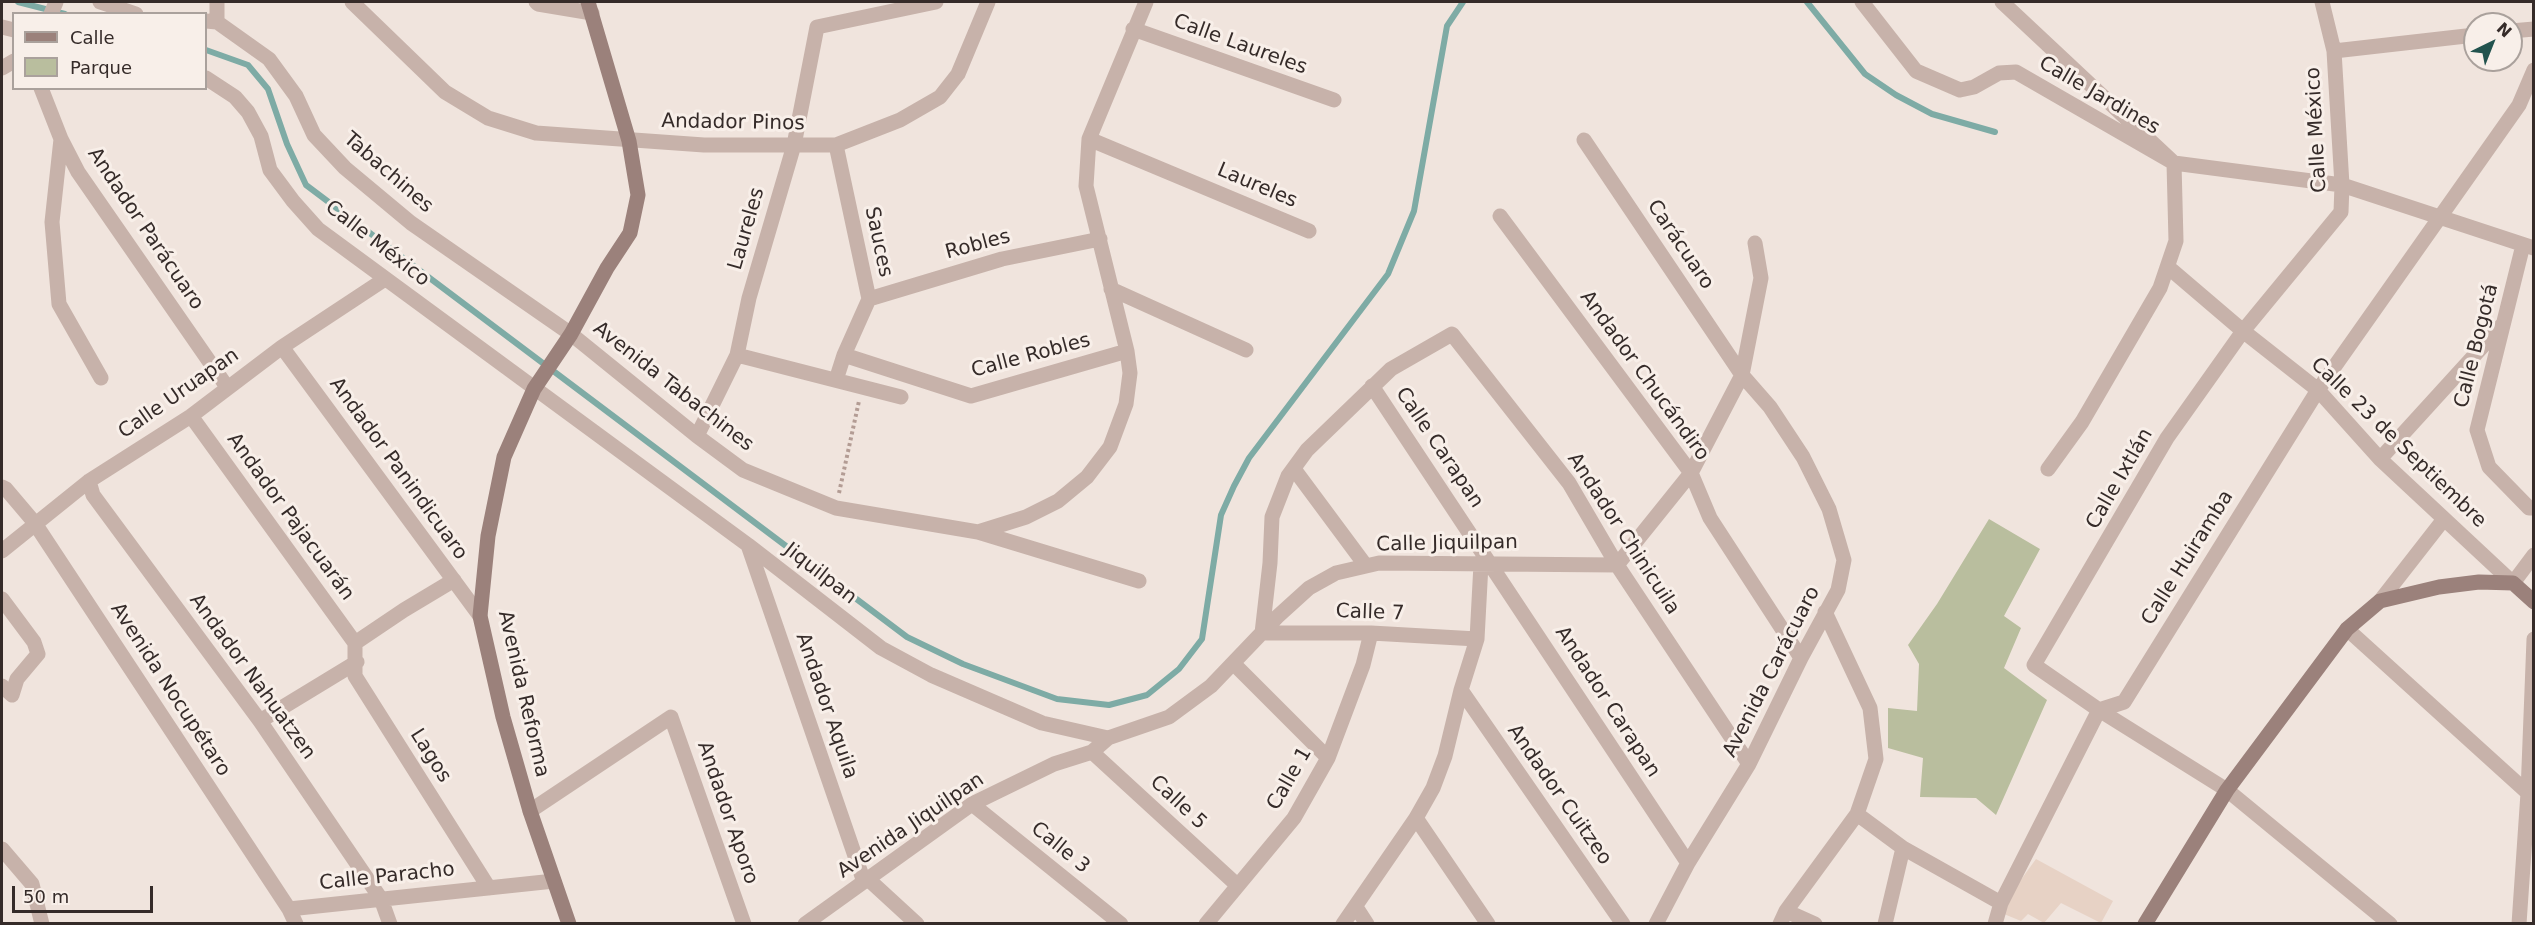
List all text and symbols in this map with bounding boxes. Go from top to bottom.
street label: Calle Laureles [1170,10,1310,80]
legend [12,12,207,90]
north arrow [2463,12,2523,72]
text: N [2493,18,2516,41]
text: Calle [70,27,115,48]
street label: Calle Jardines [2034,52,2164,140]
text: Parque [70,57,132,78]
street label: Calle México [2302,67,2332,193]
street label: Andador Pinos [661,110,805,136]
street label: Tabachines [338,128,438,218]
street label: Andador Parácuaro [82,143,208,315]
street label: Laureles [1213,158,1301,214]
street label: Laureles [724,185,770,273]
street label: Calle México [320,196,434,292]
street label: Carácuaro [1641,196,1719,294]
street label: Sauces [859,205,897,279]
street label: Robles [943,225,1013,265]
street label: Calle Bogotá [2450,281,2504,411]
street label: Andador Chucándiro [1574,286,1714,466]
street label: Avenida Tabachines [588,317,758,457]
street label: Calle Robles [969,329,1093,383]
street label: Calle Uruapan [114,344,244,444]
street label: Calle 23 de Septiembre [2305,353,2491,533]
street label: Andador Panindicuaro [324,373,472,565]
street label: Calle Carapan [1390,383,1488,513]
street label: Calle Ixtlán [2082,424,2158,534]
street label: Andador Pajacuarán [221,429,359,605]
street label: Andador Chinicuila [1562,449,1684,619]
street label: Calle Huiramba [2137,486,2239,630]
street label: Calle Jiquilpan [1376,531,1518,557]
street label: Jiquilpan [779,538,861,610]
street label: Avenida Carácuaro [1718,582,1826,762]
street label: Andador Nahuatzen [184,589,320,765]
street label: Avenida Nocupétaro [105,599,235,781]
street label: Calle 7 [1335,600,1405,626]
street label: Avenida Reforma [492,608,554,780]
street label: Andador Carapan [1549,622,1665,782]
street label: Andador Aquila [790,630,862,782]
street label: Andador Cuitzeo [1502,720,1616,870]
street label: Lagos [404,725,456,787]
street label: Andador Aporo [691,738,763,888]
street label: Calle 1 [1262,743,1318,815]
street label: Avenida Jiquilpan [833,768,989,884]
street label: Calle 5 [1145,771,1211,835]
street label: Calle 3 [1026,817,1094,879]
street label: Calle Paracho [318,858,456,896]
scale bar [15,874,156,912]
text: 50 m [23,886,69,907]

